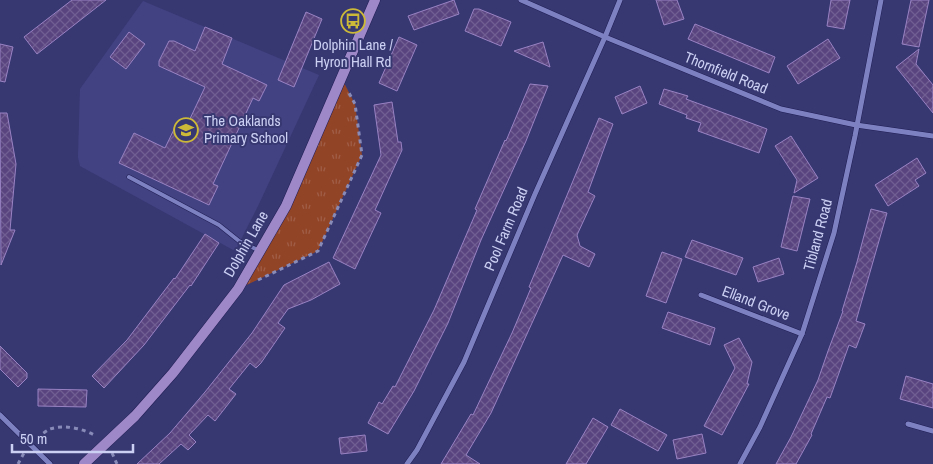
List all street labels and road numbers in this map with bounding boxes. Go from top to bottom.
street label: Thornfield Road [681,46,771,99]
street label: Pool Farm Road [478,184,533,274]
street label: Tibland Road [798,197,837,273]
street label: Dolphin Lane [218,207,273,281]
street label: Elland Grove [719,280,793,325]

